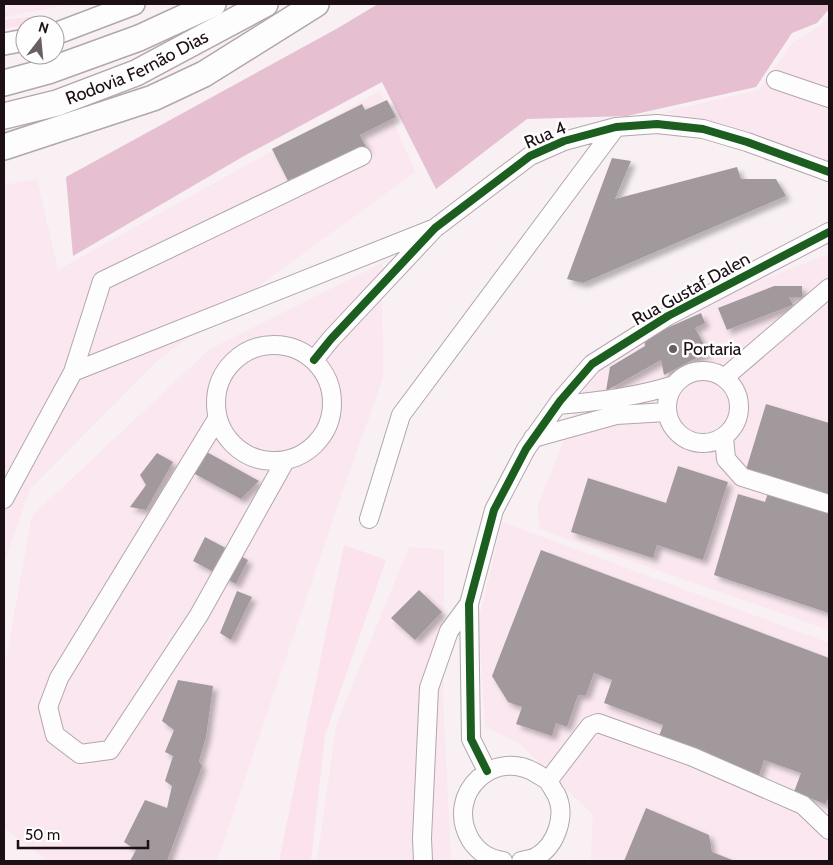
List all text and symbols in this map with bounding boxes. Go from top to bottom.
north arrow [15,15,65,65]
text: N [36,17,51,38]
street label: Rodovia Fernão Dias [63,25,212,110]
street label: Rua 4 [521,116,569,154]
street label: Rua Gustaf Dalen [628,248,754,330]
place label: Portaria [683,338,742,360]
marker: Portaria [667,343,679,355]
scale bar [18,818,148,850]
text: 50 m [25,826,60,844]

